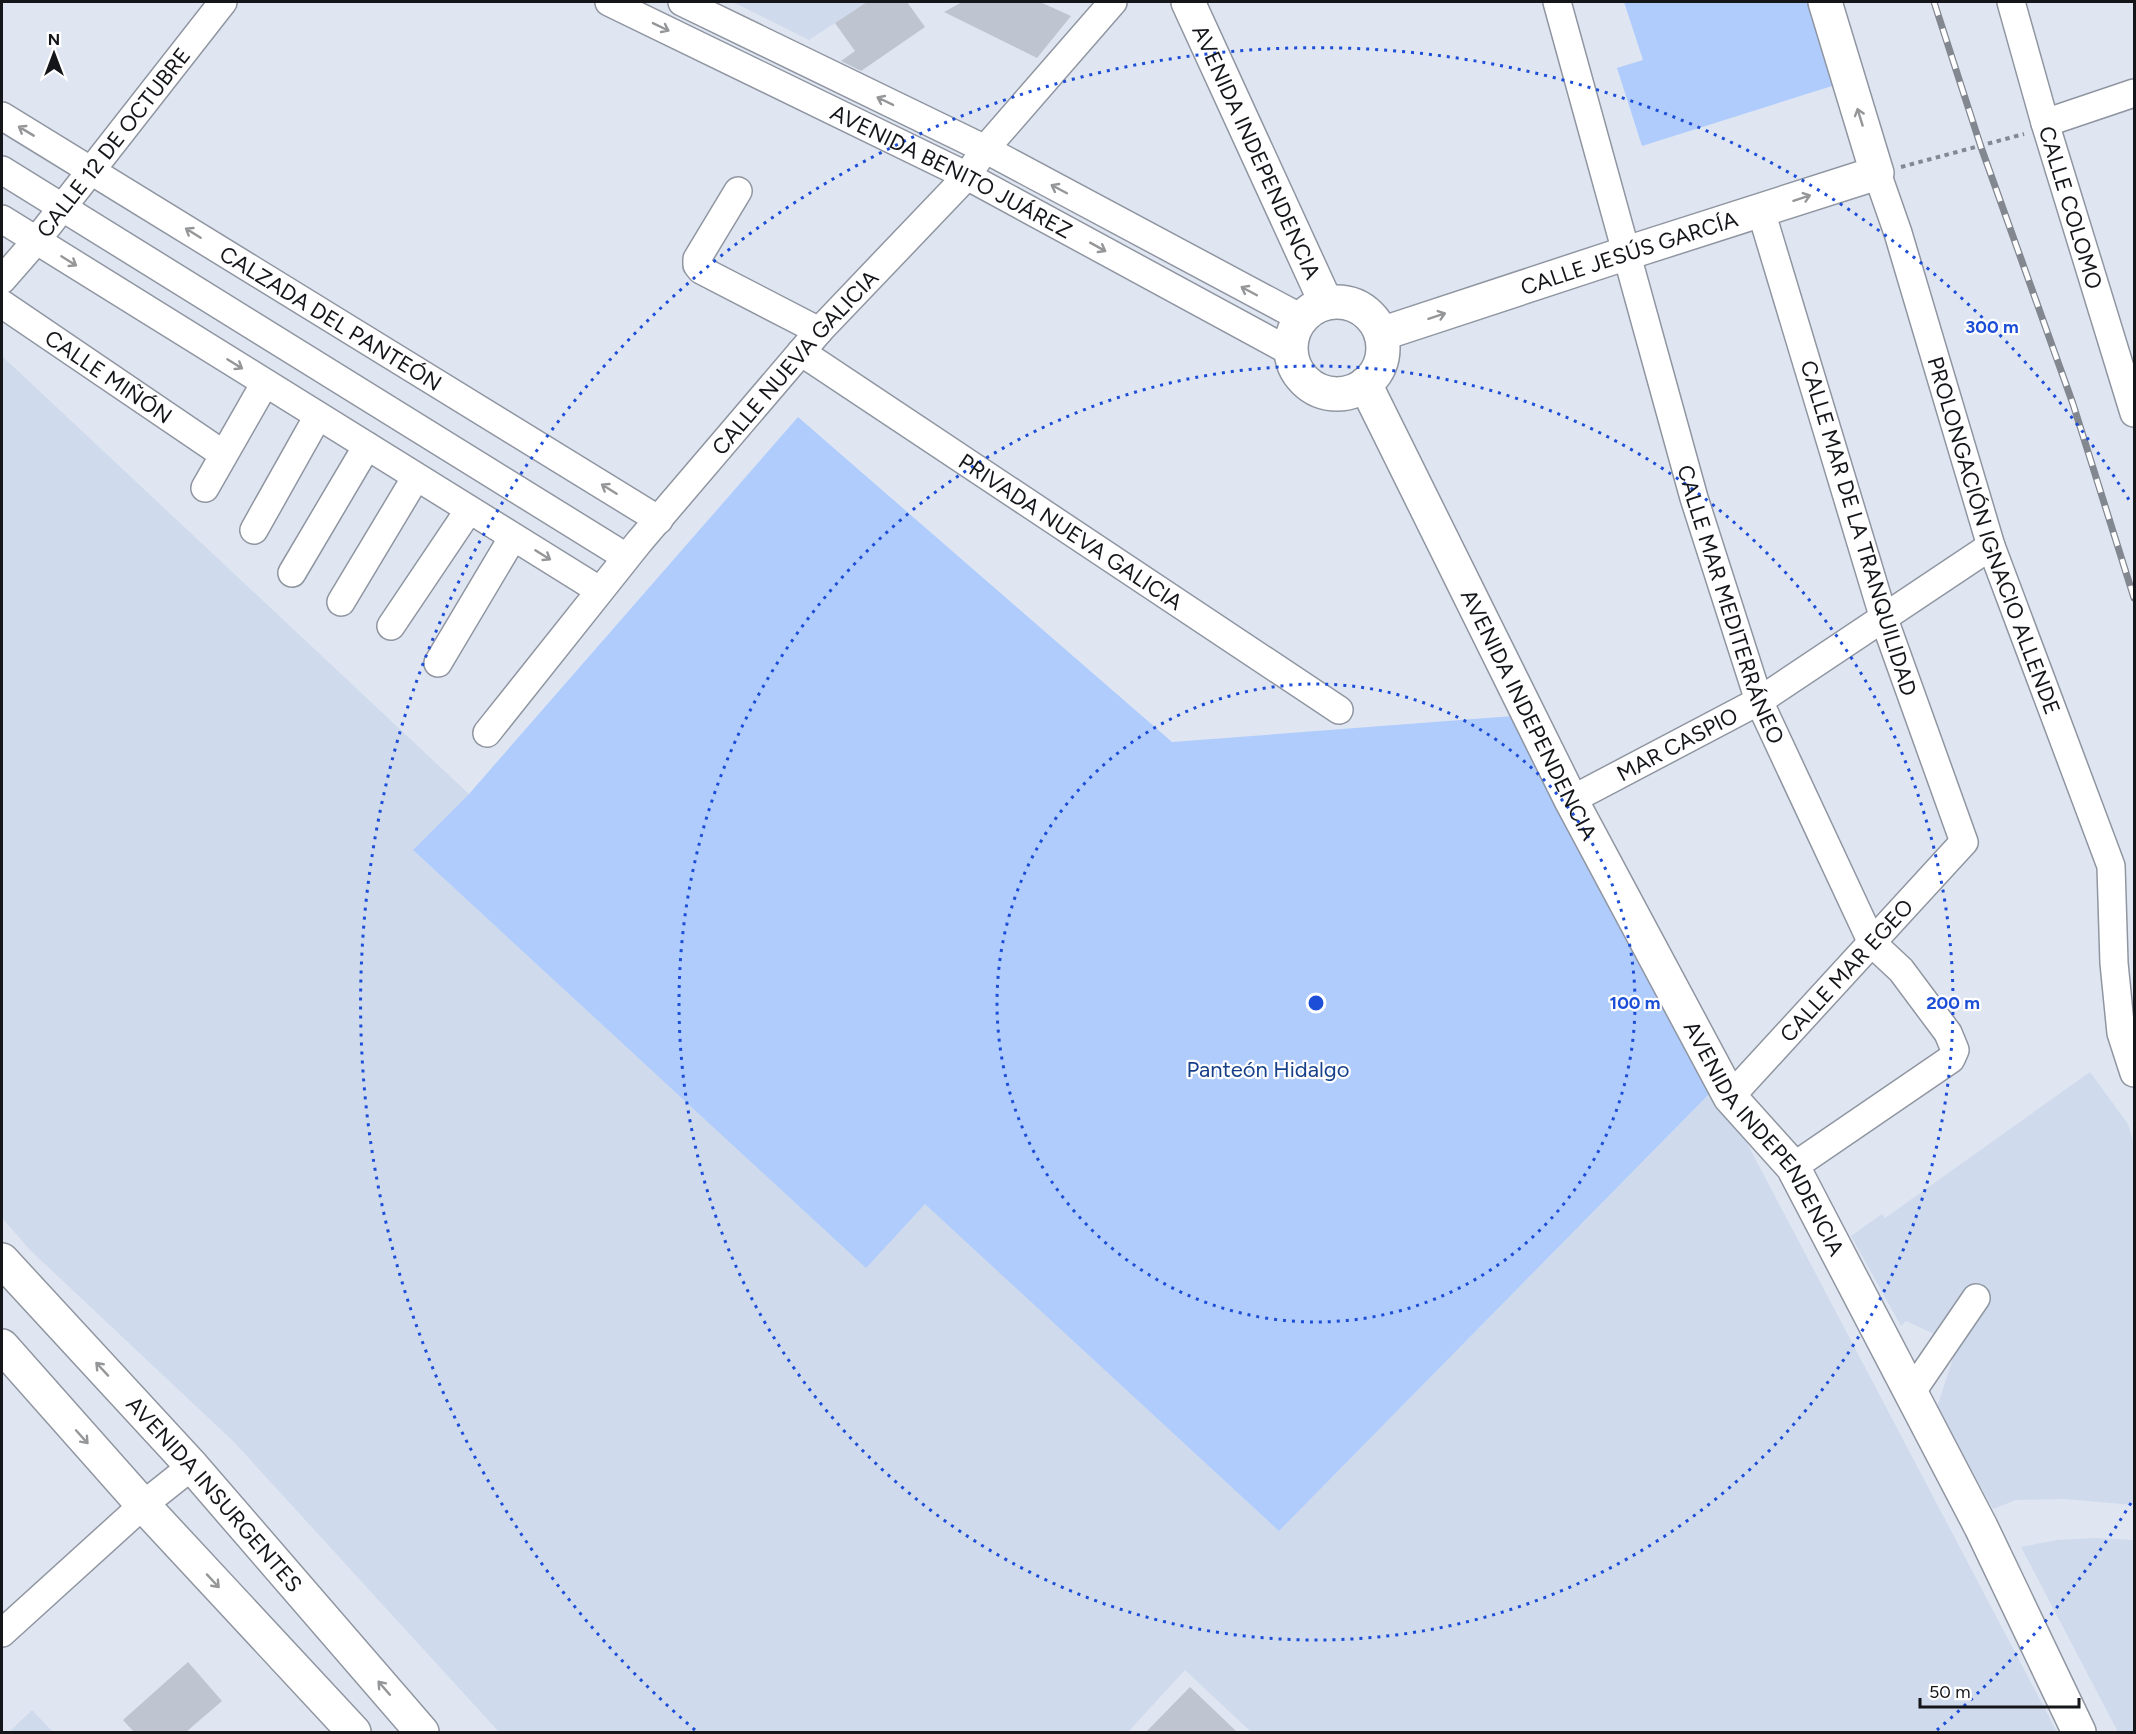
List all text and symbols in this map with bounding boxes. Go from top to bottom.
street label: AVENIDA INDEPENDENCIA [1186,21,1326,284]
one-way arrow [652,22,670,33]
north arrow [24,24,84,84]
text: N [48,30,60,49]
street label: CALLE 12 DE OCTUBRE [31,42,196,243]
one-way arrow [877,94,895,106]
street label: AVENIDA BENITO JUÁREZ [826,99,1077,245]
one-way arrow [1854,108,1865,127]
street label: CALLE COLOMO [2033,123,2108,292]
one-way arrow [18,125,35,137]
one-way arrow [1051,183,1068,195]
one-way arrow [1792,191,1811,202]
street label: CALLE JESÚS GARCÍA [1517,205,1741,301]
one-way arrow [185,226,202,238]
street label: CALZADA DEL PANTEÓN [215,240,447,397]
one-way arrow [1089,241,1106,253]
one-way arrow [60,256,77,268]
street label: CALLE NUEVA GALICIA [706,264,884,461]
one-way arrow [1241,285,1259,296]
one-way arrow [1427,310,1446,321]
text: 300 m [1965,316,2019,338]
street label: CALLE MIÑÓN [40,324,177,430]
street label: PROLONGACIÓN IGNACIO ALLENDE [1921,354,2066,718]
street label: CALLE MAR DE LA TRANQUILIDAD [1795,357,1922,699]
one-way arrow [226,358,242,370]
street label: PRIVADA NUEVA GALICIA [953,448,1188,616]
street label: CALLE MAR MEDITERRÁNEO [1672,462,1790,748]
one-way arrow [601,482,618,495]
one-way arrow [534,550,551,562]
street label: AVENIDA INDEPENDENCIA [1455,585,1603,845]
street label: MAR CASPIO [1612,702,1742,787]
street label: CALLE MAR EGEO [1774,893,1919,1048]
text: 100 m [1610,992,1660,1014]
text: 200 m [1926,992,1980,1014]
centre of rings [1306,993,1326,1013]
street label: AVENIDA INDEPENDENCIA [1678,1016,1850,1260]
park label: Panteón Hidalgo [1186,1056,1350,1083]
one-way arrow [95,1362,109,1377]
street label: AVENIDA INSURGENTES [120,1391,308,1598]
one-way arrow [75,1429,89,1444]
one-way arrow [206,1573,220,1588]
scale bar [1920,1671,2079,1709]
one-way arrow [377,1681,391,1696]
text: 50 m [1929,1681,1971,1703]

